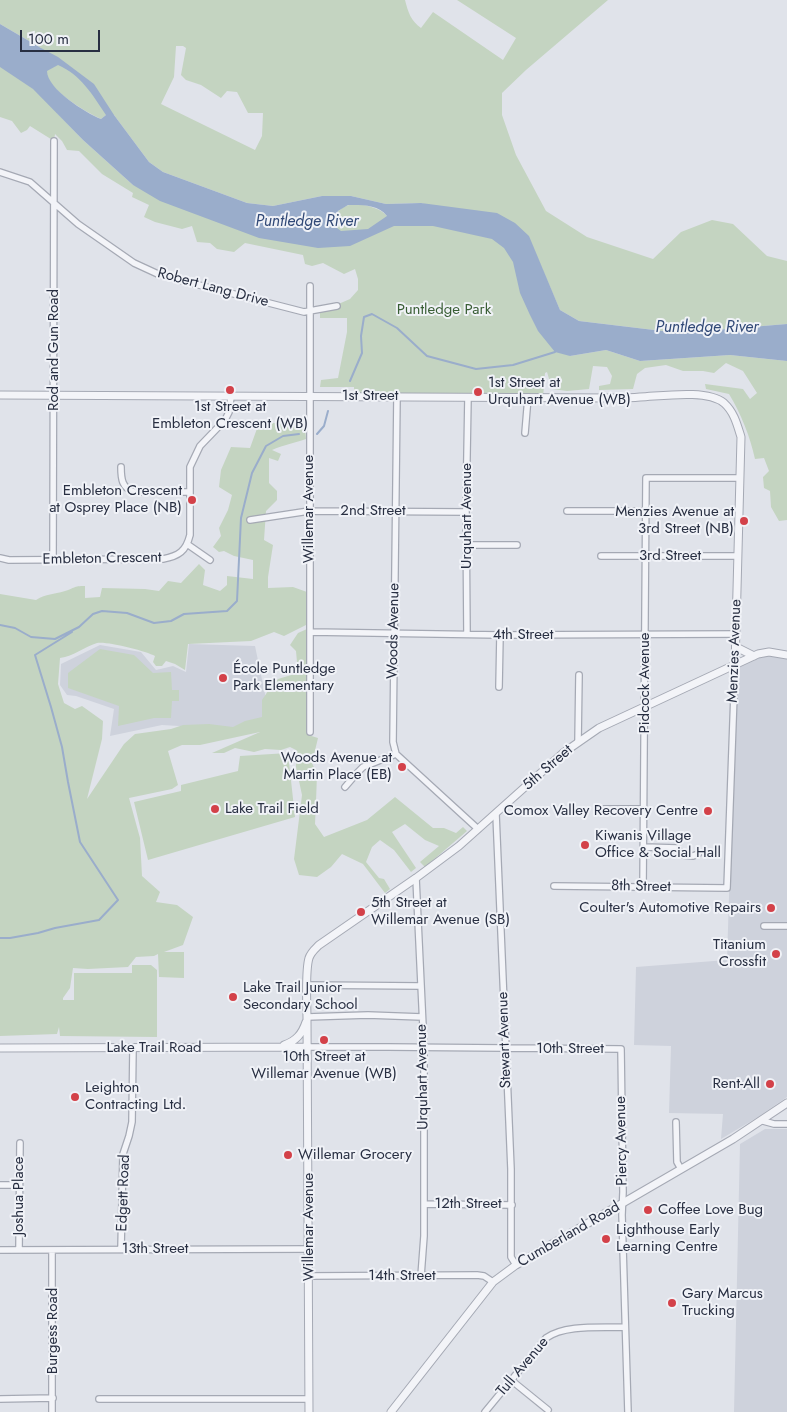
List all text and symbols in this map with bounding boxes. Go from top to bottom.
scale bar [22,20,102,52]
text: 100 m [28,28,69,50]
water label: Puntledge River [256,212,358,232]
street label: Robert Lang Drive [155,265,271,311]
street label: Rod and Gun Road [45,289,63,411]
park label: Puntledge Park [397,301,491,319]
water label: Puntledge River [656,318,758,338]
place label: 1st Street at Urquhart Avenue (WB) [488,374,631,409]
marker: 1st Street at Embleton Crescent (WB) [224,384,236,396]
marker: 1st Street at Urquhart Avenue (WB) [472,386,484,398]
street label: 1st Street [342,387,398,405]
place label: 1st Street at Embleton Crescent (WB) [152,398,308,433]
street label: Willemar Avenue [300,455,318,563]
street label: Urquhart Avenue [458,463,476,569]
place label: Embleton Crescent at Osprey Place (NB) [49,482,182,517]
marker: Embleton Crescent at Osprey Place (NB) [186,494,198,506]
street label: 2nd Street [340,502,406,520]
place label: Menzies Avenue at 3rd Street (NB) [615,503,734,538]
marker: Menzies Avenue at 3rd Street (NB) [738,515,750,527]
street label: 3rd Street [639,547,701,565]
street label: Embleton Crescent [42,549,162,569]
street label: Woods Avenue [384,583,404,679]
street label: Menzies Avenue [724,599,746,703]
street label: 4th Street [493,626,553,644]
street label: Pidcock Avenue [636,632,654,734]
place label: École Puntledge Park Elementary [233,660,336,695]
marker: École Puntledge Park Elementary [217,672,229,684]
street label: 5th Street [519,741,577,795]
place label: Woods Avenue at Martin Place (EB) [281,749,392,784]
marker: Woods Avenue at Martin Place (EB) [396,761,408,773]
place label: Lake Trail Field [225,800,319,818]
place label: Comox Valley Recovery Centre [504,802,698,820]
marker: Lake Trail Field [209,803,221,815]
marker: Comox Valley Recovery Centre [702,805,714,817]
place label: Kiwanis Village Office & Social Hall [595,827,721,862]
marker: Kiwanis Village Office & Social Hall [579,839,591,851]
street label: 8th Street [611,877,671,897]
place label: 5th Street at Willemar Avenue (SB) [371,894,510,929]
place label: Coulter's Automotive Repairs [579,899,761,917]
marker: Coulter's Automotive Repairs [765,902,777,914]
marker: 5th Street at Willemar Avenue (SB) [355,906,367,918]
place label: Titanium Crossfit [713,936,766,971]
marker: Titanium Crossfit [770,948,782,960]
place label: Lake Trail Junior Secondary School [243,979,358,1014]
marker: Lake Trail Junior Secondary School [227,991,239,1003]
street label: Stewart Avenue [494,991,516,1089]
street label: Urquhart Avenue [413,1024,433,1130]
marker: 10th Street at Willemar Avenue (WB) [318,1034,330,1046]
street label: Lake Trail Road [107,1039,201,1057]
street label: 10th Street [536,1040,604,1058]
place label: 10th Street at Willemar Avenue (WB) [251,1048,397,1083]
place label: Rent-All [712,1075,760,1093]
marker: Rent-All [764,1078,776,1090]
place label: Leighton Contracting Ltd. [85,1079,186,1114]
marker: Leighton Contracting Ltd. [69,1091,81,1103]
street label: Piercy Avenue [612,1096,632,1186]
place label: Willemar Grocery [298,1146,412,1164]
marker: Willemar Grocery [282,1149,294,1161]
street label: Edgett Road [114,1154,134,1232]
street label: Joshua Place [10,1156,28,1236]
street label: Willemar Avenue [300,1173,318,1281]
street label: 12th Street [434,1195,502,1213]
street label: Cumberland Road [515,1198,623,1272]
place label: Coffee Love Bug [658,1201,763,1219]
marker: Coffee Love Bug [642,1204,654,1216]
place label: Lighthouse Early Learning Centre [616,1221,720,1256]
marker: Lighthouse Early Learning Centre [600,1233,612,1245]
street label: 13th Street [122,1240,188,1258]
street label: 14th Street [368,1267,436,1285]
place label: Gary Marcus Trucking [682,1285,763,1320]
street label: Burgess Road [44,1288,62,1374]
marker: Gary Marcus Trucking [666,1297,678,1309]
street label: Tull Avenue [493,1334,553,1400]

